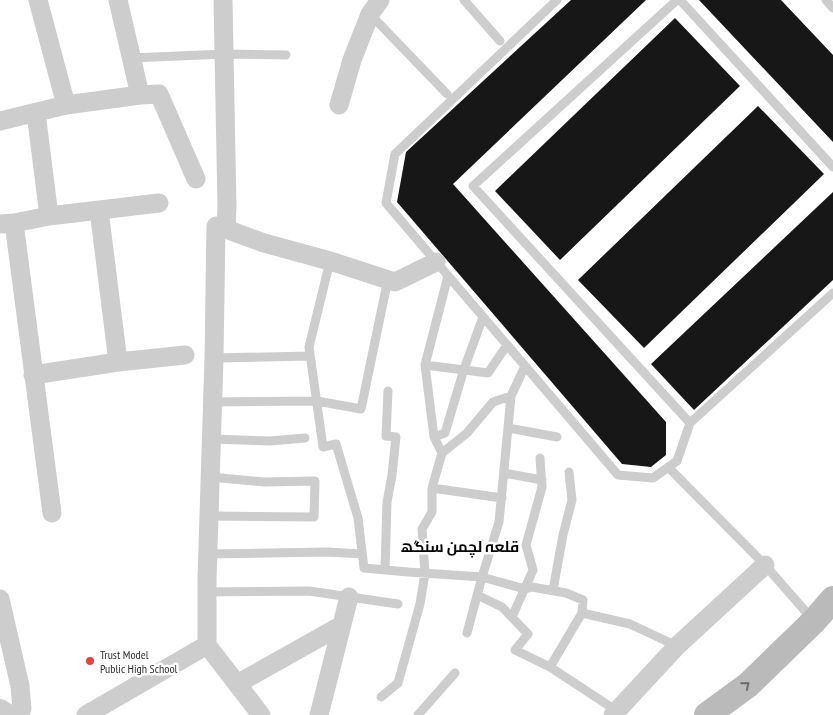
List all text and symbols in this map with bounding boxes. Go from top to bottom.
district label: قلعہ لچمن سنگھ [401,537,519,558]
place label: Trust Model Public High School [100,647,178,676]
marker: Trust Model Public High School [84,655,96,667]
one-way arrow [740,683,749,691]

